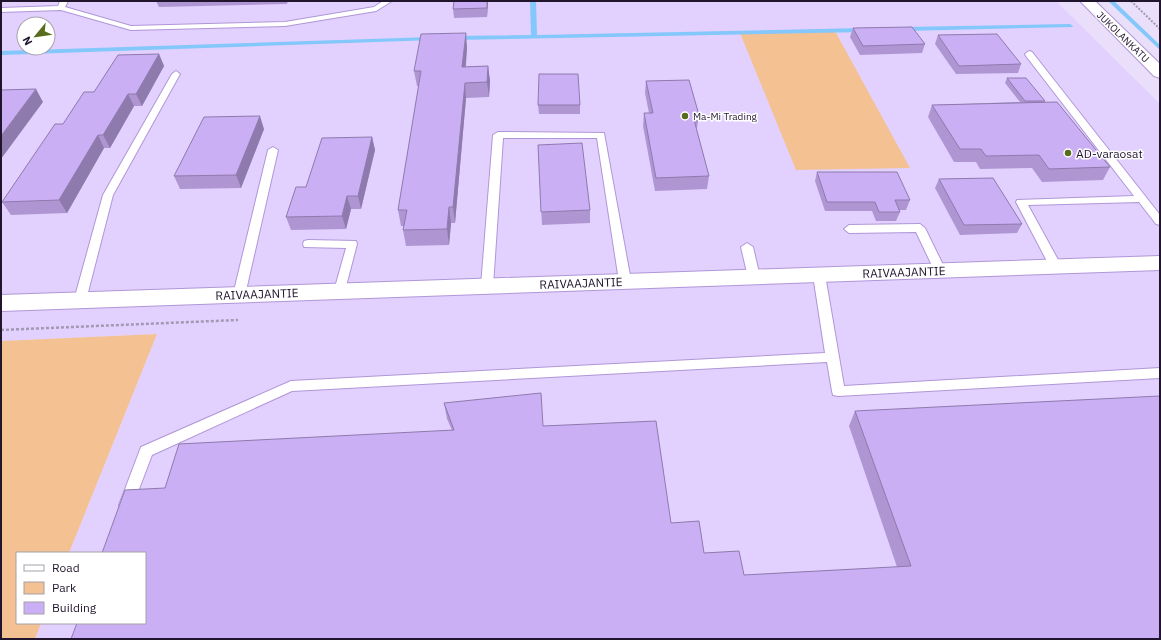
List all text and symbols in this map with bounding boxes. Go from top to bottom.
street label: JUKOLANKATU [1094,9,1152,65]
north arrow [16,16,56,56]
text: N [19,34,35,48]
place label: Ma-Mi Trading [693,110,758,123]
marker: Ma-Mi Trading [680,111,690,121]
place label: AD-varaosat [1076,146,1143,161]
marker: AD-varaosat [1063,148,1073,158]
street label: RAIVAAJANTIE [862,263,946,281]
street label: RAIVAAJANTIE [539,274,623,292]
street label: RAIVAAJANTIE [215,285,299,303]
legend [16,552,146,624]
text: Road [52,560,80,575]
text: Park [52,580,77,595]
text: Building [52,600,97,615]

